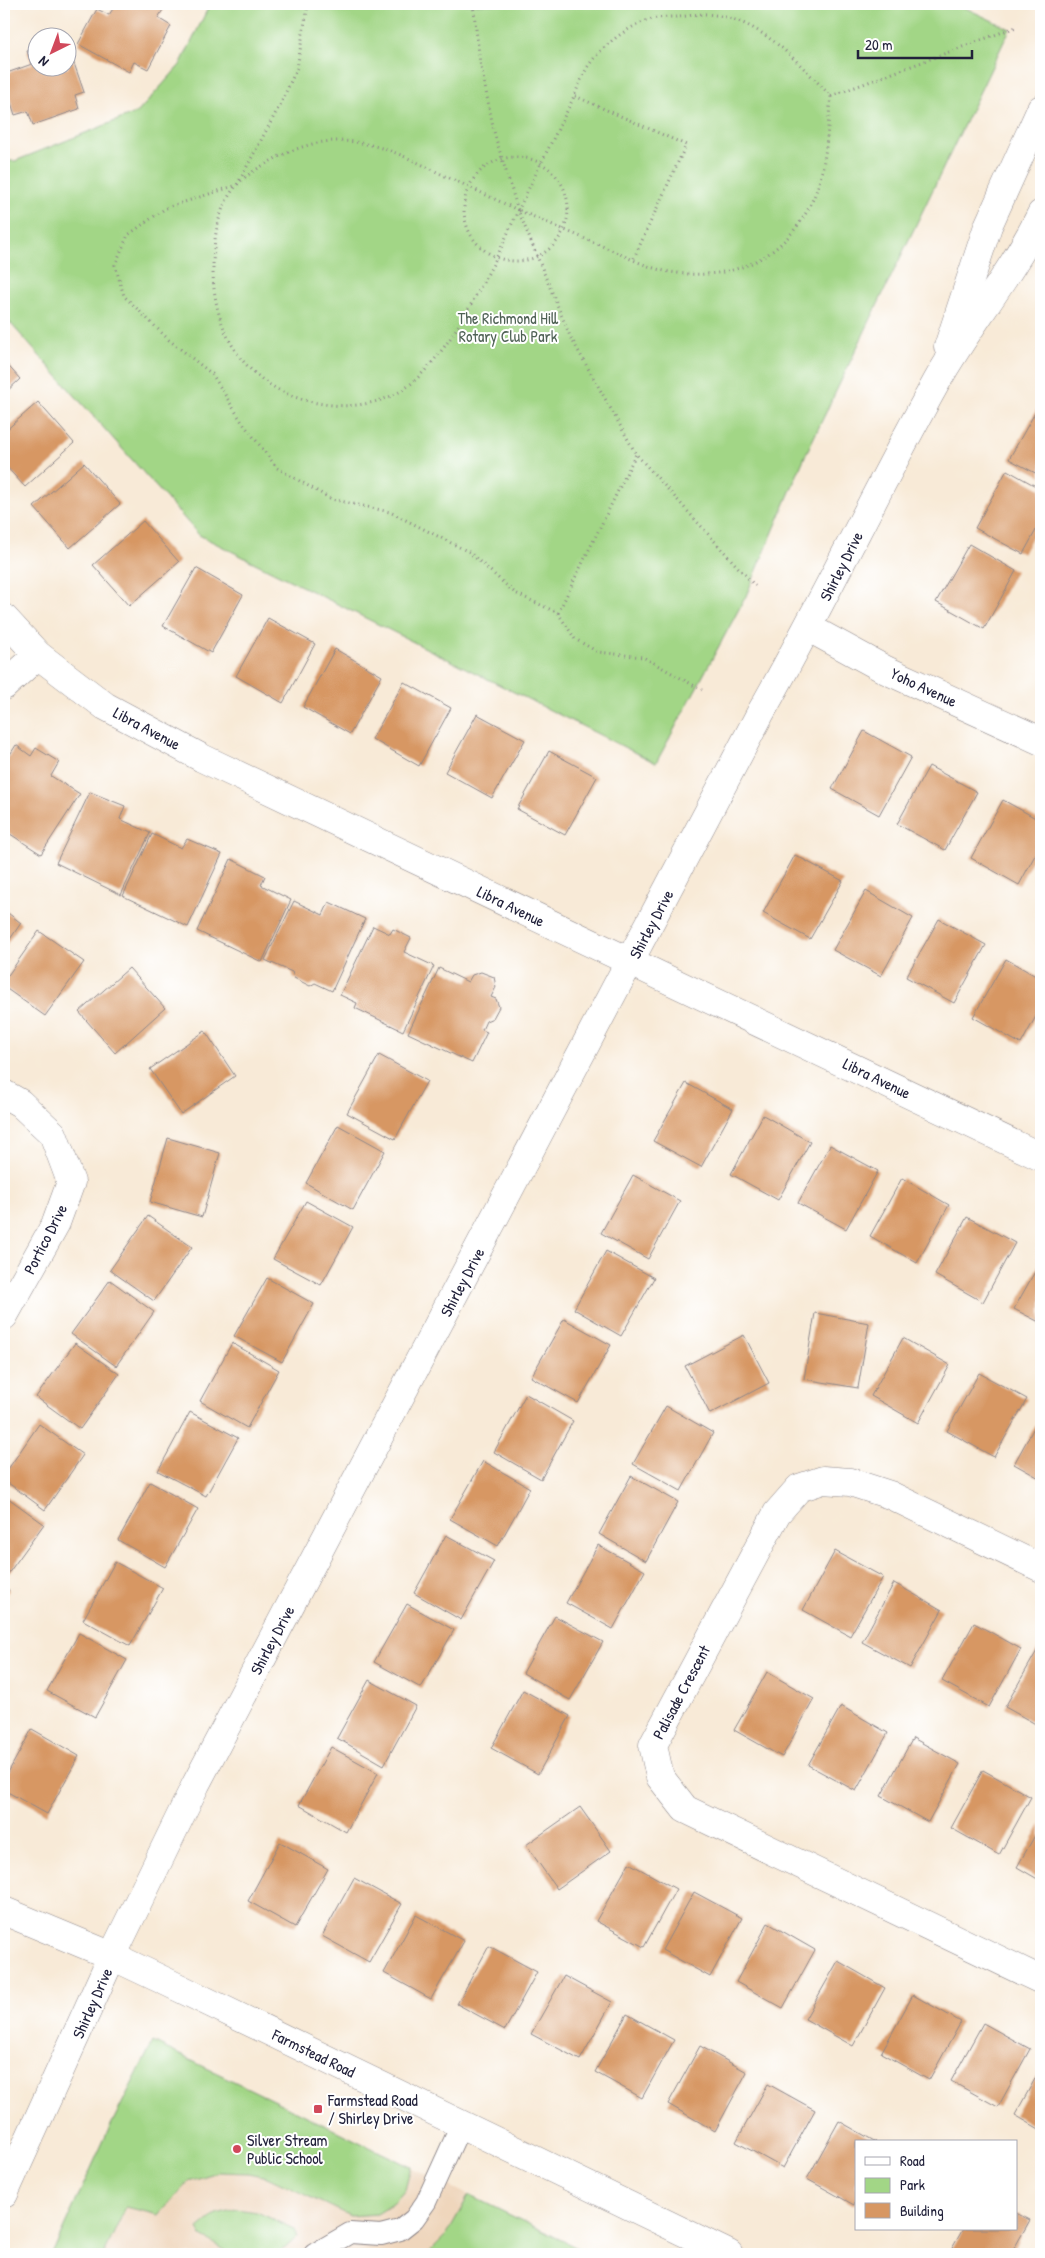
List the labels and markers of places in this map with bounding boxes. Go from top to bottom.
place label: Farmstead Road / Shirley Drive [327,2089,418,2129]
marker: Farmstead Road / Shirley Drive [312,2103,324,2115]
place label: Silver Stream Public School [247,2129,327,2169]
marker: Silver Stream Public School [231,2143,243,2155]

